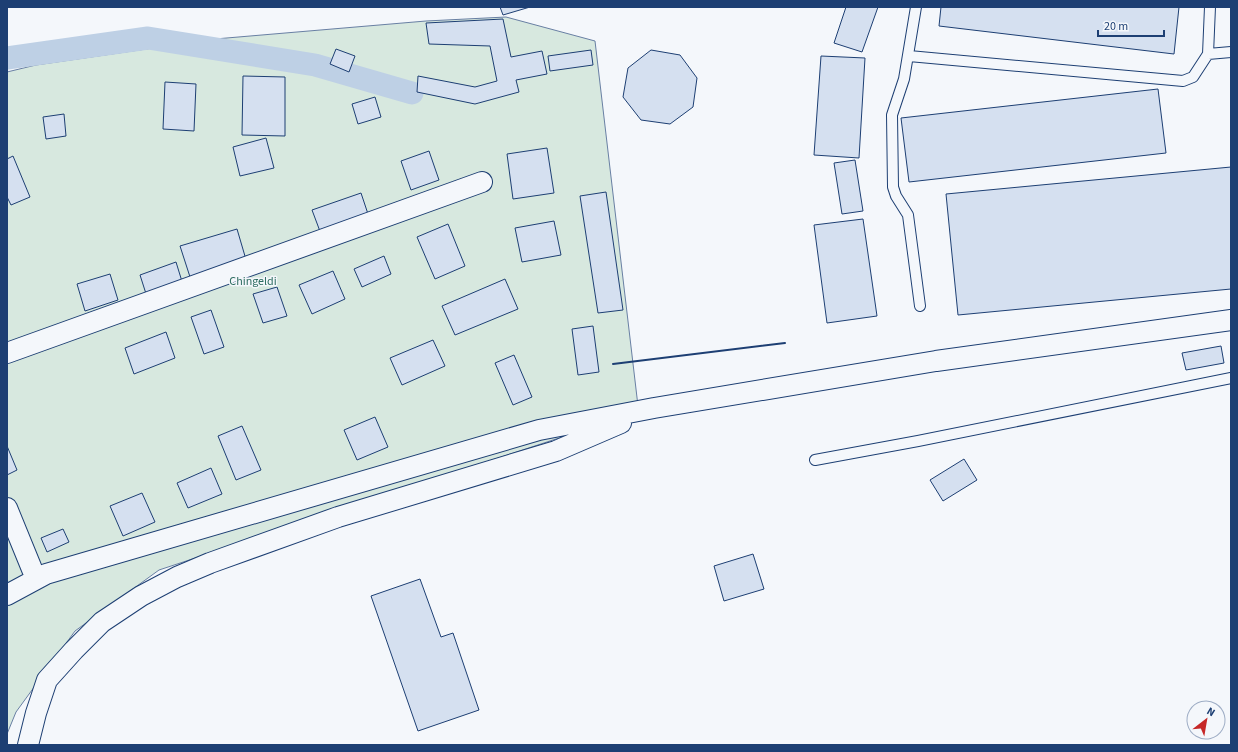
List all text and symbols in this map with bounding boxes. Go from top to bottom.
scale bar [1098,12,1164,38]
text: 20 m [1104,18,1128,35]
park label: Chingeldi [229,273,277,290]
north arrow [1186,700,1226,740]
text: N [1204,704,1218,720]

